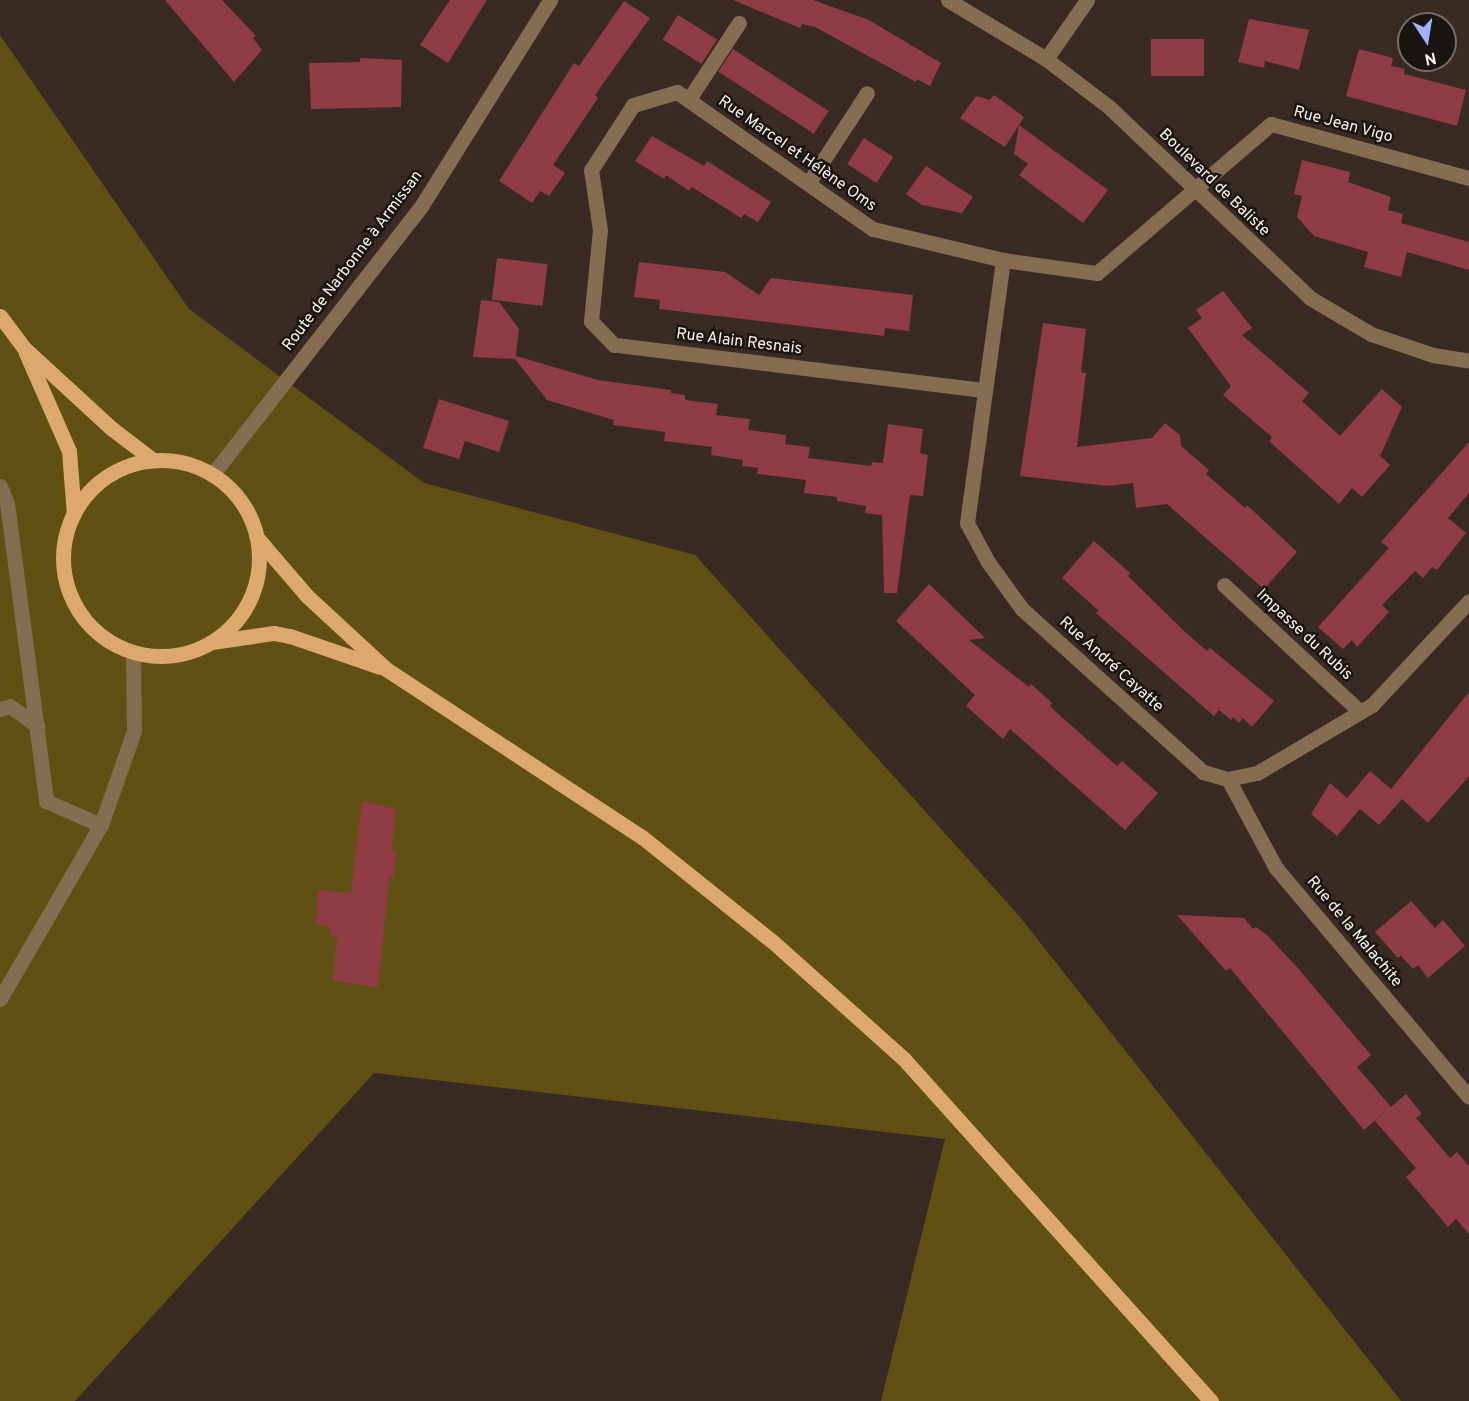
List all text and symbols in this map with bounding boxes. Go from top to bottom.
north arrow [1397,12,1457,72]
text: N [1423,47,1438,69]
street label: Rue Marcel et Hélène Oms [714,92,880,216]
street label: Rue Jean Vigo [1291,102,1395,148]
street label: Boulevard de Baliste [1155,125,1273,241]
street label: Route de Narbonne à Armissan [279,167,427,355]
street label: Rue Alain Resnais [675,325,803,359]
street label: Impasse du Rubis [1252,585,1356,685]
street label: Rue André Cayatte [1055,613,1167,717]
street label: Rue de la Malachite [1302,873,1406,991]

